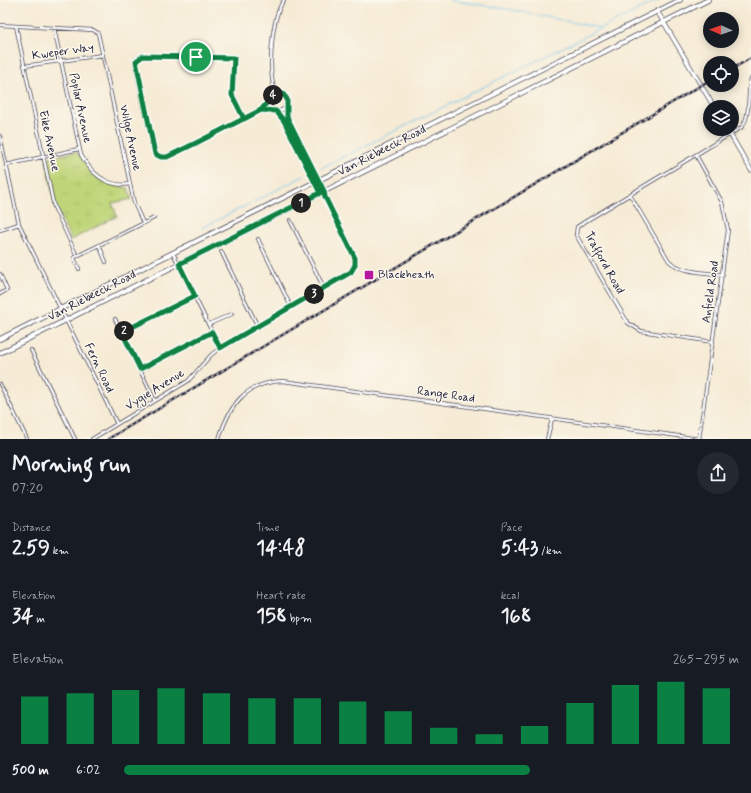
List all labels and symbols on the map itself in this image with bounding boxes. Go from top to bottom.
north arrow [703,12,739,48]
street label: Kweper Way [31,40,95,64]
pin [179,40,213,74]
street label: Poplar Avenue [65,71,95,145]
pin: 4 [263,85,283,105]
street label: Wilge Avenue [115,104,145,173]
street label: Eike Avenue [35,109,63,173]
street label: Van Riebeeck Road [335,122,429,180]
pin: 1 [291,193,311,213]
street label: Trafford Road [579,229,628,297]
street label: Anfield Road [699,260,723,324]
street label: Van Riebeeck Road [45,267,139,325]
place label: Blackheath [378,267,434,283]
marker: Blackheath [363,269,375,281]
pin: 3 [304,284,324,304]
pin: 2 [114,321,134,341]
street label: Fern Road [80,340,118,396]
street label: Vygie Avenue [122,365,188,415]
street label: Range Road [416,383,476,407]

